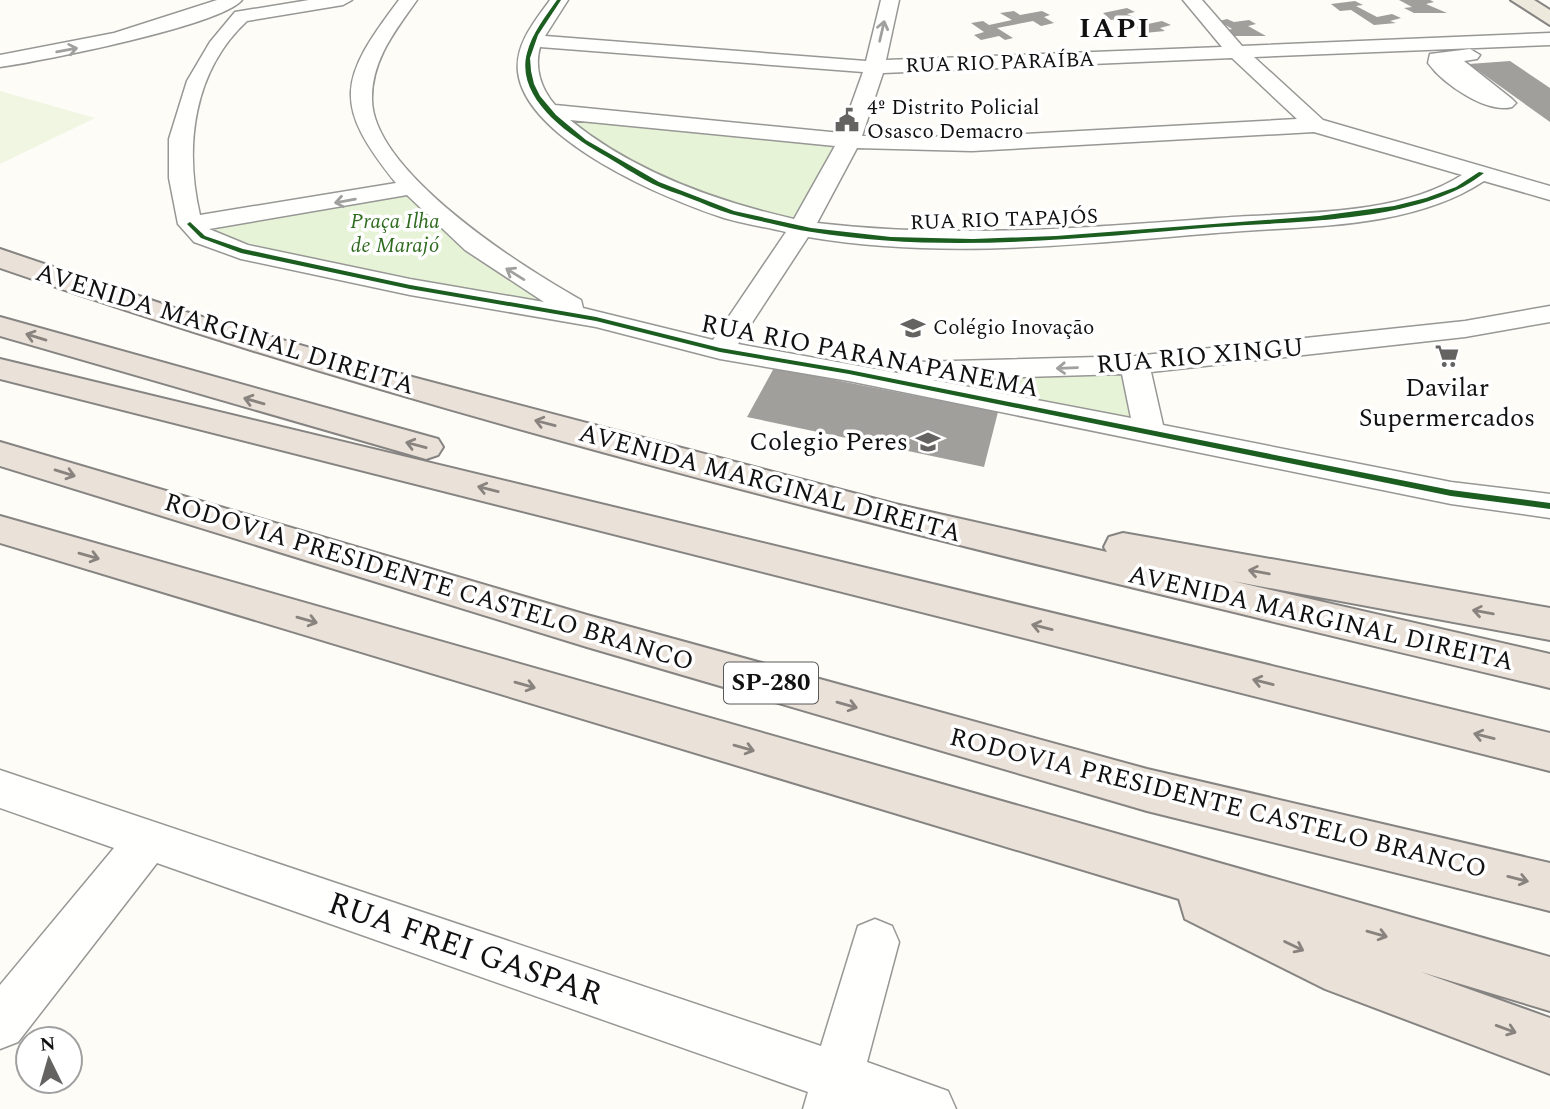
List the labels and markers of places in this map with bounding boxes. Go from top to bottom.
place label: 4º Distrito Policial Osasco Demacro [867,92,1039,148]
public building icon: 4º Distrito Policial Osasco Demacro [833,106,861,134]
place label: Colégio Inovação [933,312,1094,344]
school or university icon: Colégio Inovação [899,314,927,342]
supermarket icon: Davilar Supermercados [1433,342,1461,370]
place label: Davilar Supermercados [1359,368,1535,438]
place label: Colegio Peres [749,422,908,462]
school or university icon: Colegio Peres [914,428,942,456]

